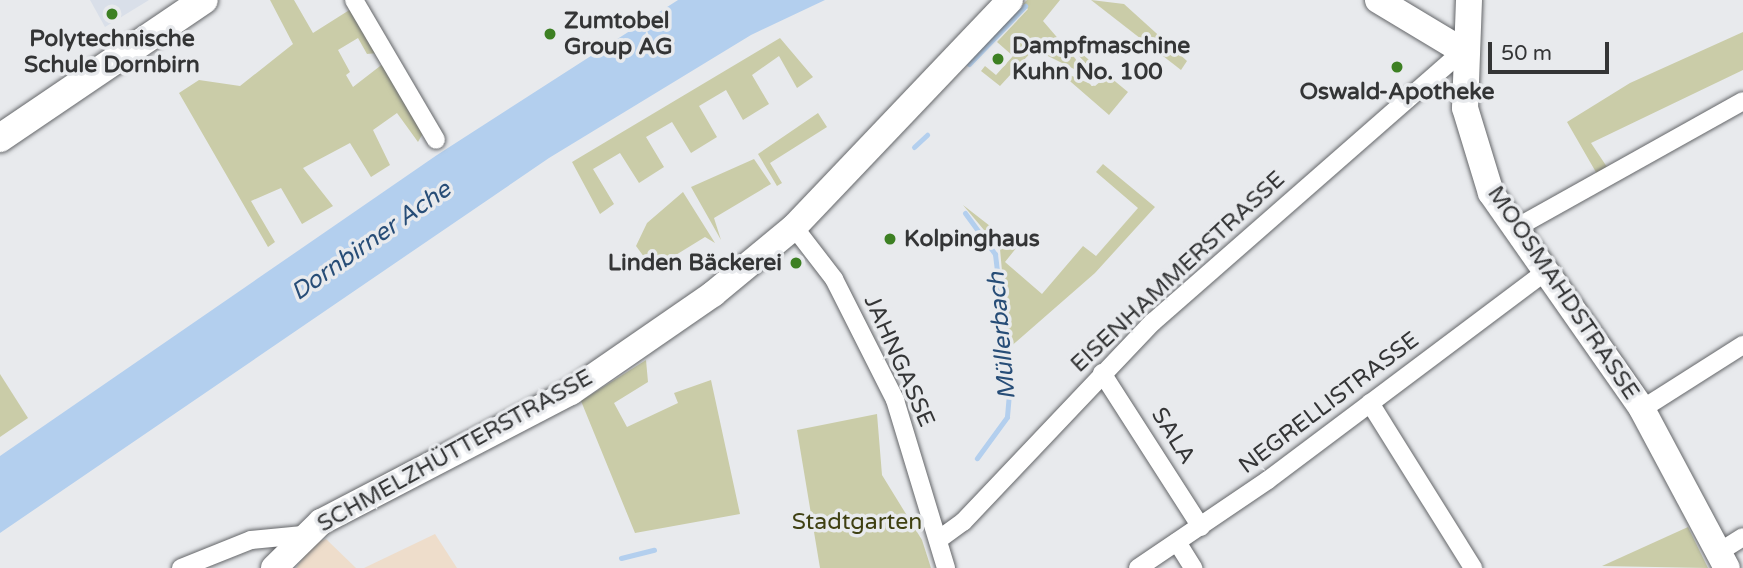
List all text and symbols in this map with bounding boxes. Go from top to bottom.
marker: Polytechnische Schule Dornbirn [104,6,120,22]
place label: Zumtobel Group AG [564,7,673,61]
place label: Polytechnische Schule Dornbirn [24,25,200,79]
marker: Zumtobel Group AG [542,26,558,42]
scale bar [1491,28,1612,72]
place label: Dampfmaschine Kuhn No. 100 [1012,32,1190,86]
text: 50 m [1501,41,1552,66]
marker: Dampfmaschine Kuhn No. 100 [990,51,1006,67]
marker: Oswald-Apotheke [1389,59,1405,75]
place label: Oswald-Apotheke [1300,78,1494,106]
street label: EISENHAMMERSTRASSE [1065,166,1291,378]
water label: Dornbirner Ache [286,175,456,307]
street label: MOOSMAHDSTRASSE [1481,181,1645,405]
place label: Kolpinghaus [904,225,1040,253]
marker: Kolpinghaus [882,231,898,247]
place label: Linden Bäckerei [608,249,782,277]
marker: Linden Bäckerei [788,255,804,271]
water label: Müllerbach [982,271,1022,401]
street label: JAHNGASSE [858,291,940,431]
street label: NEGRELLISTRASSE [1233,326,1425,480]
street label: SCHMELZHÜTTERSTRASSE [313,364,597,538]
street label: SALA [1145,403,1201,469]
park label: Stadtgarten [792,508,922,536]

